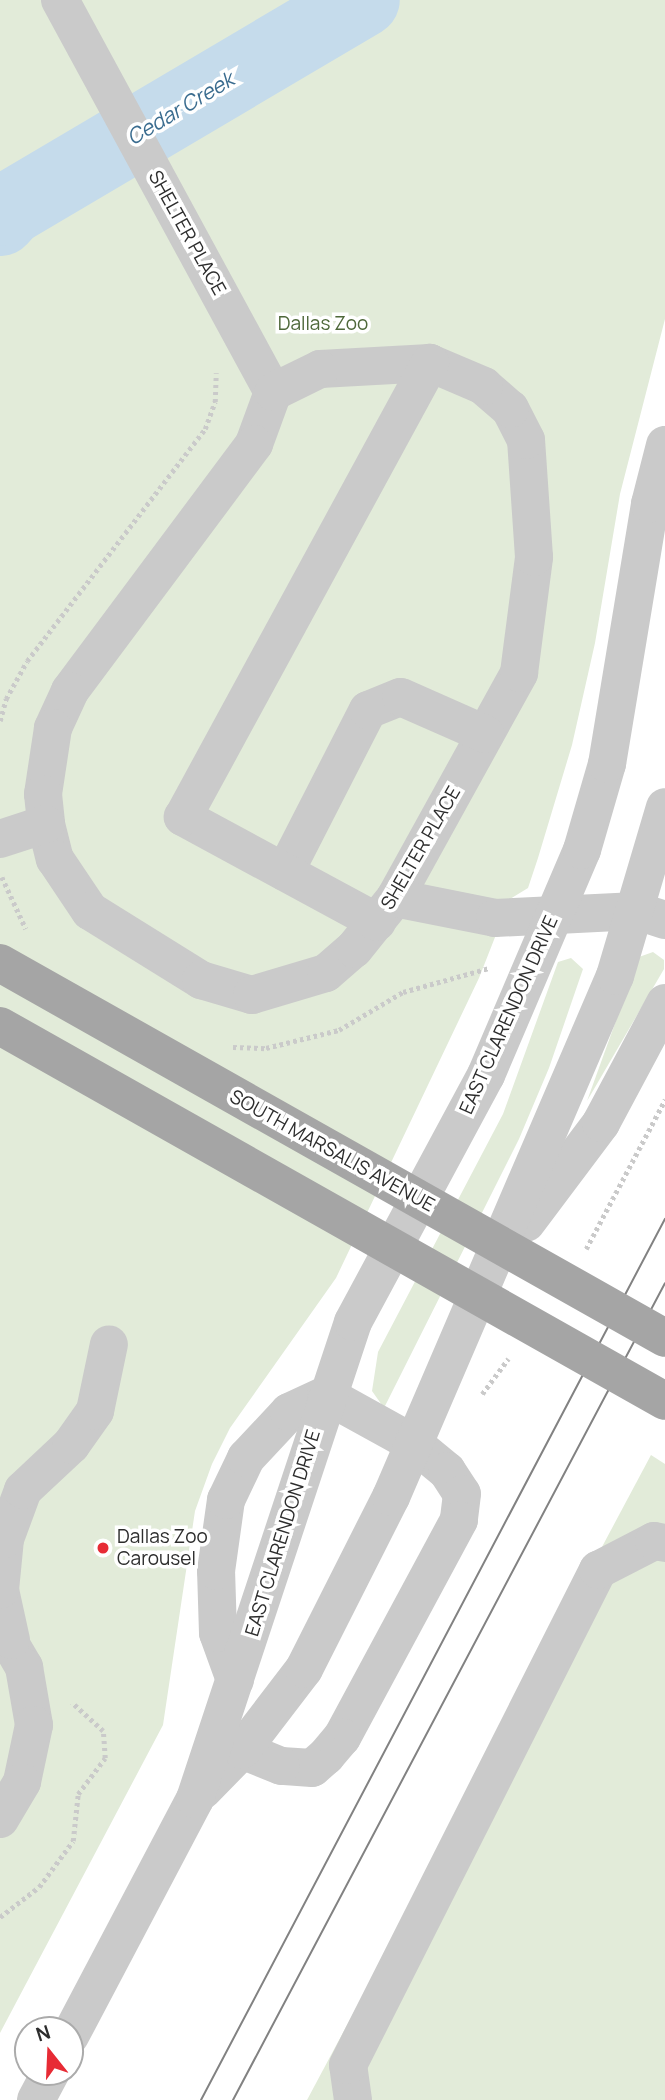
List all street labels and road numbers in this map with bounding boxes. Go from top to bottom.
street label: SHELTER PLACE [143,167,231,299]
street label: SHELTER PLACE [376,782,466,914]
street label: EAST CLARENDON DRIVE [455,912,563,1118]
street label: SOUTH MARSALIS AVENUE [226,1085,438,1217]
street label: EAST CLARENDON DRIVE [241,1427,325,1639]

